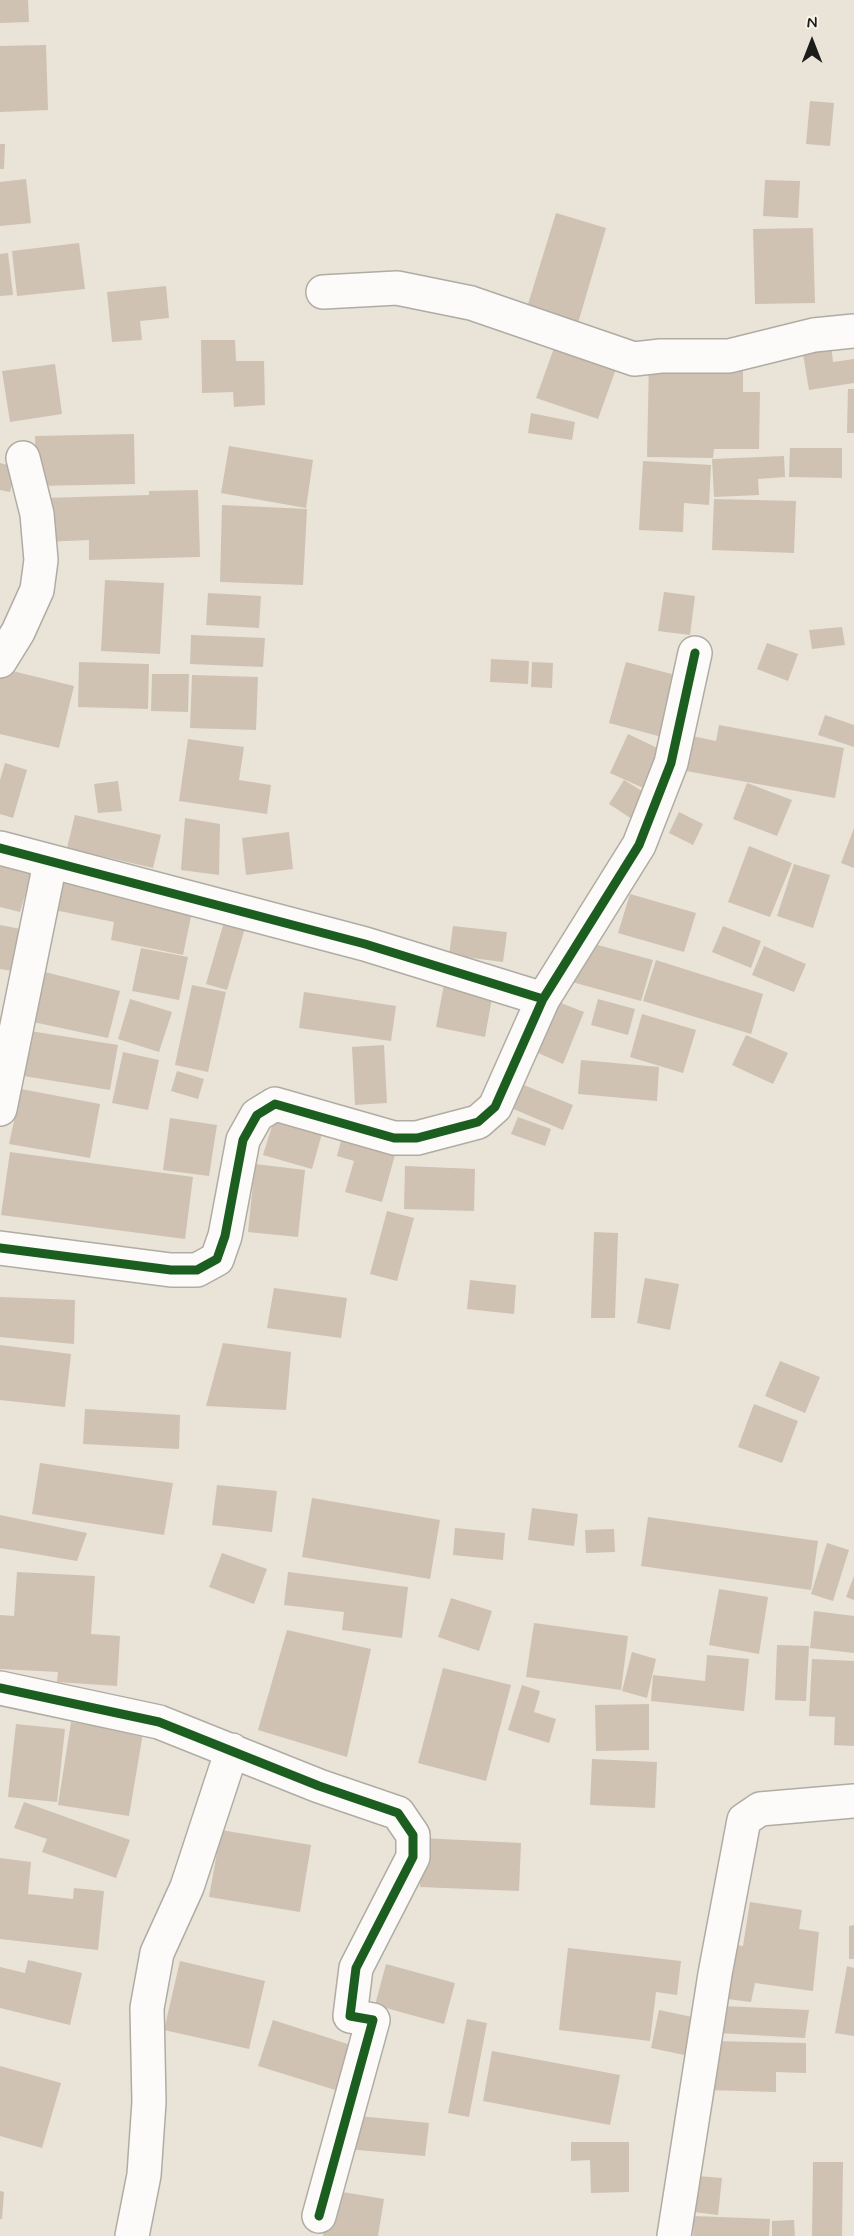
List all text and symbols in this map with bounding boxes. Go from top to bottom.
north arrow [782,12,842,72]
text: N [807,13,817,34]

